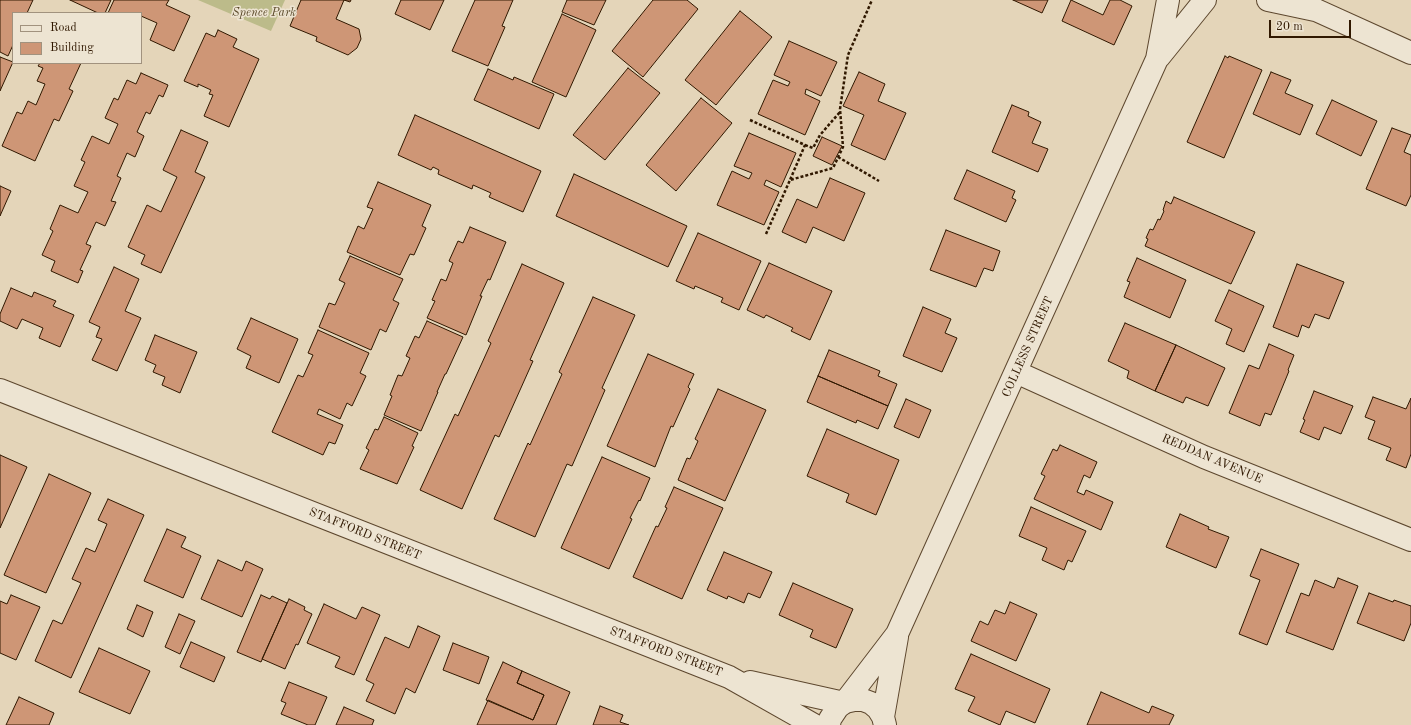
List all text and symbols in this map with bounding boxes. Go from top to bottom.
park label: Spence Park [232,6,296,20]
legend [12,12,142,64]
scale bar [1271,12,1353,38]
text: 20 m [1276,21,1303,33]
text: Road [50,22,77,34]
text: Building [50,42,94,54]
street label: COLLESS STREET [999,294,1057,400]
street label: REDDAN AVENUE [1159,431,1265,487]
street label: STAFFORD STREET [307,505,423,563]
street label: STAFFORD STREET [607,624,725,680]

